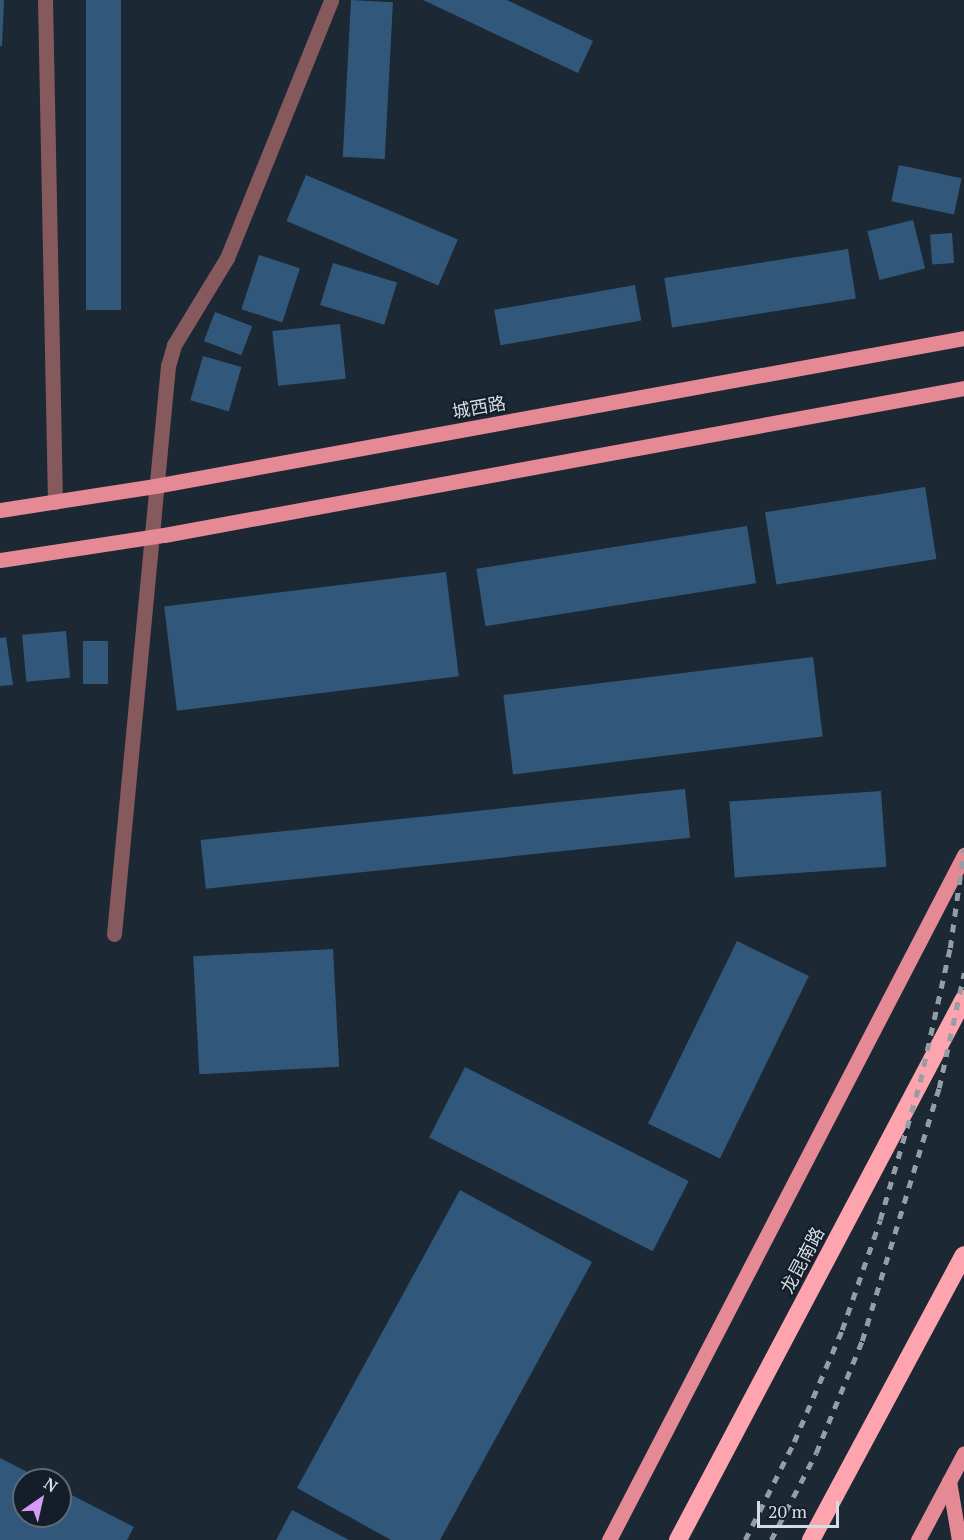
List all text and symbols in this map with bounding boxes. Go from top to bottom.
street label: 城西路 [451,392,507,422]
street label: 龙昆南路 [776,1223,828,1297]
north arrow [12,1468,72,1528]
text: N [40,1472,62,1497]
scale bar [760,1489,842,1527]
text: 20 m [768,1499,807,1523]

